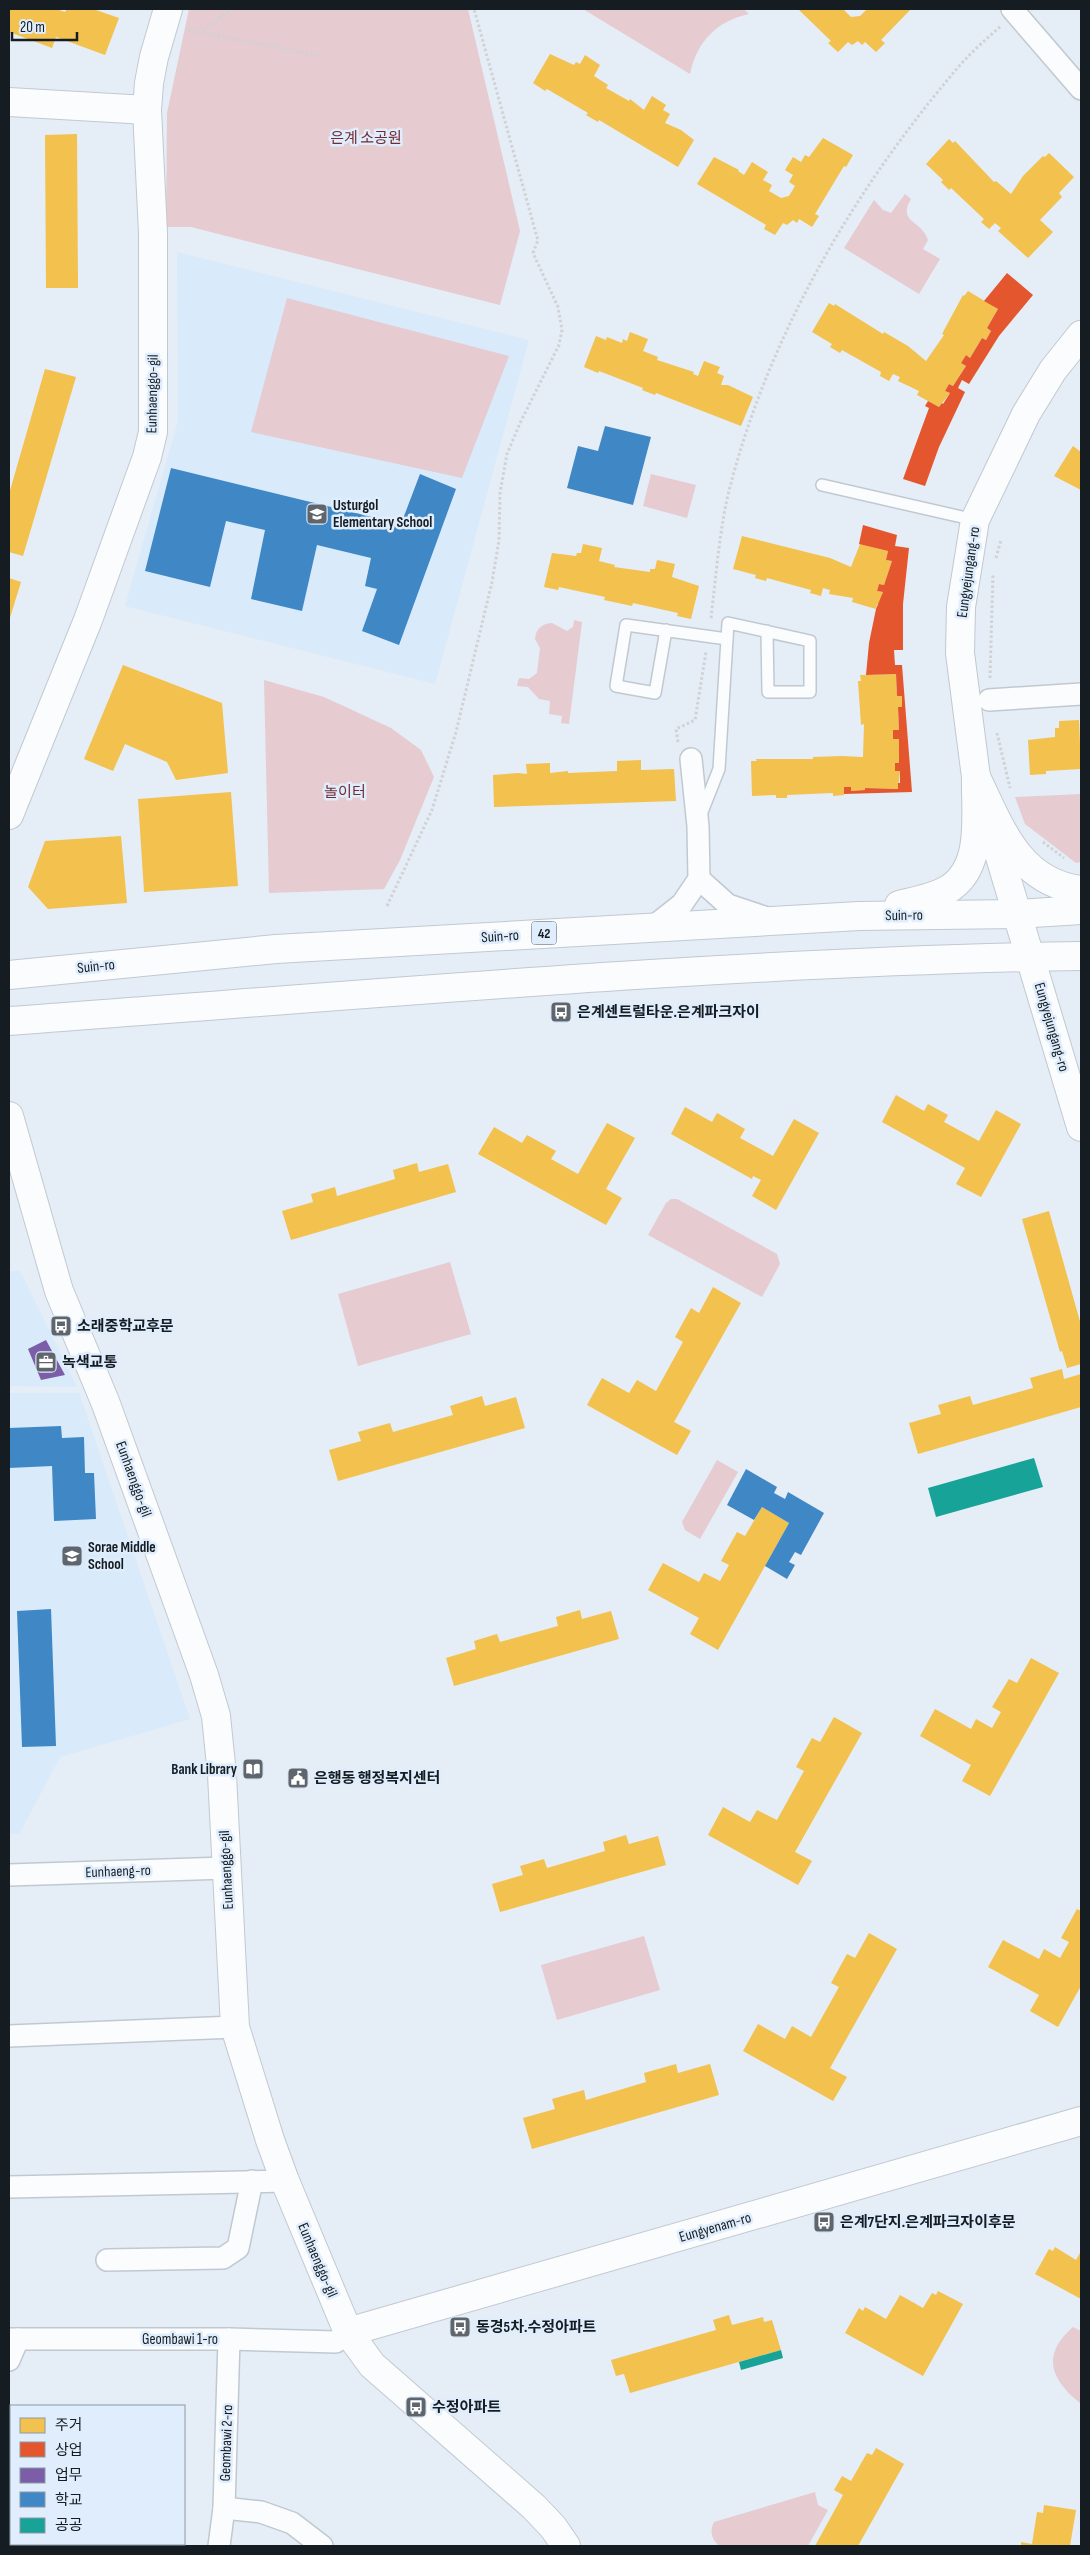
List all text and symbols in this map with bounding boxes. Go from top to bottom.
scale bar [12,10,78,42]
text: 20 m [20,18,45,37]
park label: 은계 소공원 [330,129,402,148]
street label: Eunhaenggo-gil [142,354,163,434]
place label: Usturgol Elementary School [333,496,432,532]
school or university icon: Usturgol Elementary School [305,502,329,526]
street label: Eungyejungang-ro [953,525,984,619]
park label: 놀이터 [324,783,366,802]
street label: Suin-ro [885,906,923,925]
road number: 42 [532,921,556,944]
street label: Suin-ro [481,926,520,947]
street label: Suin-ro [76,955,116,978]
street label: Eungyejungang-ro [1030,980,1073,1074]
bus stop icon: 은계센트럴타운.은계파크자이 [549,1000,573,1024]
place label: 은계센트럴타운.은계파크자이 [577,1003,760,1022]
bus stop icon: 소래중학교후문 [49,1314,73,1338]
place label: 소래중학교후문 [77,1317,174,1336]
office icon: 녹색교통 [34,1350,58,1374]
place label: 녹색교통 [62,1353,117,1372]
street label: Eunhaenggo-gil [111,1439,156,1520]
place label: Sorae Middle School [88,1538,156,1574]
school or university icon: Sorae Middle School [60,1544,84,1568]
library icon: Bank Library [241,1757,265,1781]
place label: Bank Library [171,1760,238,1779]
public building icon: 은행동 행정복지센터 [286,1766,310,1790]
place label: 은행동 행정복지센터 [314,1769,441,1788]
street label: Eunhaenggo-gil [215,1830,238,1910]
street label: Eunhaeng-ro [85,1861,151,1882]
street label: Eungyenam-ro [677,2208,753,2247]
bus stop icon: 은계7단지.은계파크자이후문 [812,2210,836,2234]
place label: 은계7단지.은계파크자이후문 [840,2213,1016,2232]
street label: Eunhaenggo-gil [293,2220,342,2300]
bus stop icon: 동경5차.수정아파트 [448,2315,472,2339]
place label: 동경5차.수정아파트 [476,2318,597,2337]
street label: Geombawi 1-ro [142,2330,218,2349]
bus stop icon: 수정아파트 [404,2395,428,2419]
place label: 수정아파트 [432,2398,501,2417]
street label: Geombawi 2-ro [216,2404,237,2482]
legend [10,2405,185,2545]
text: 주거 [55,2416,83,2435]
text: 상업 [55,2441,83,2460]
text: 업무 [55,2466,83,2485]
text: 학교 [55,2491,83,2510]
text: 공공 [55,2516,83,2535]

